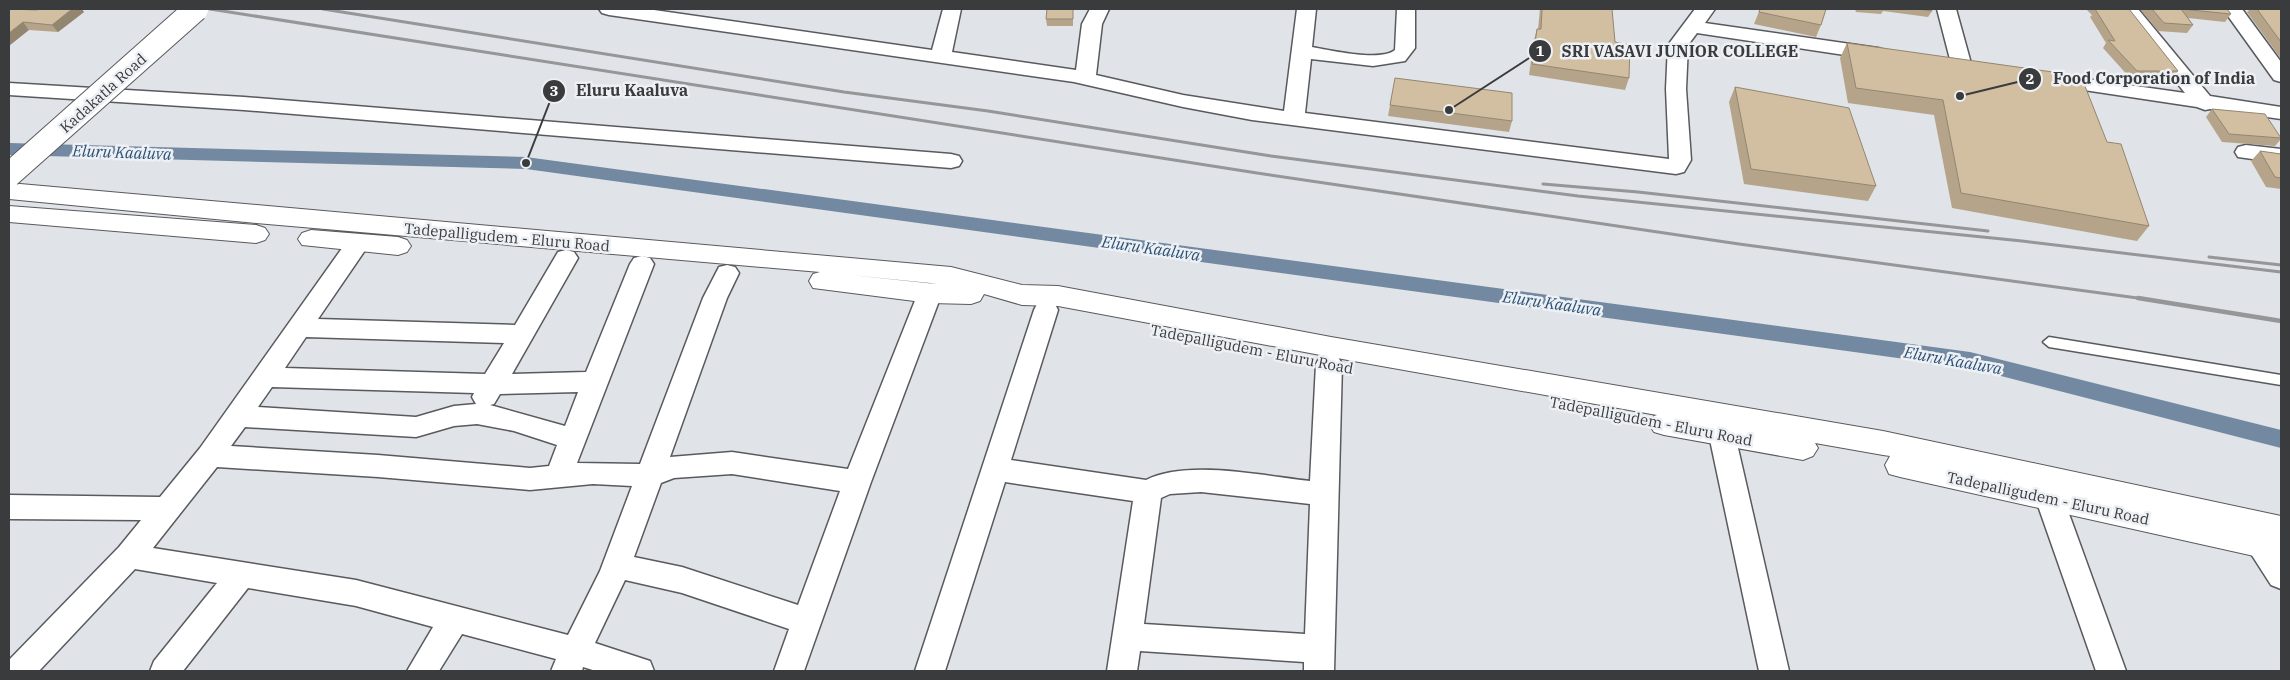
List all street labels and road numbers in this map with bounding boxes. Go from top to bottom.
street label: Kadakatla Road [56,49,150,137]
street label: Tadepalligudem - Eluru Road [403,219,611,255]
street label: Tadepalligudem - Eluru Road [1149,320,1355,378]
street label: Tadepalligudem - Eluru Road [1548,392,1754,450]
street label: Tadepalligudem - Eluru Road [1945,467,2151,529]

